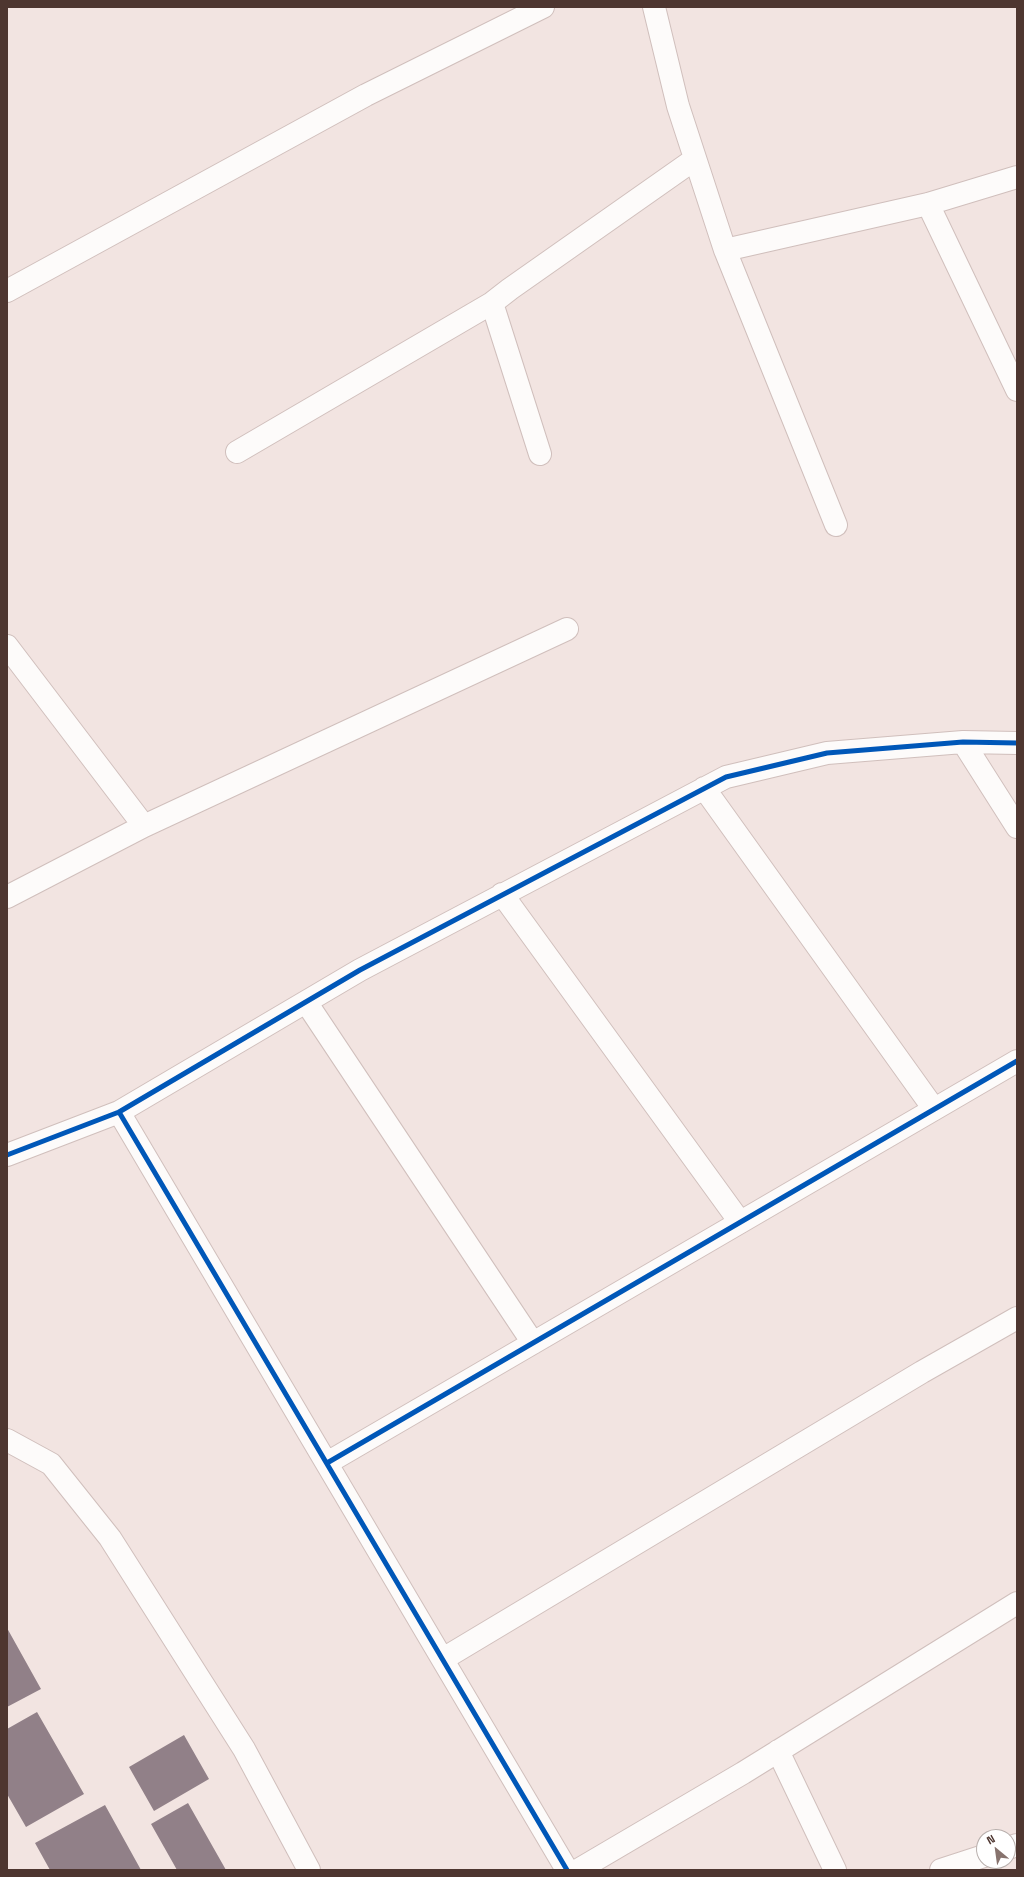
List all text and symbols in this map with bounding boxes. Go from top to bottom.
north arrow [976,1829,1016,1869]
text: N [984,1831,997,1847]

